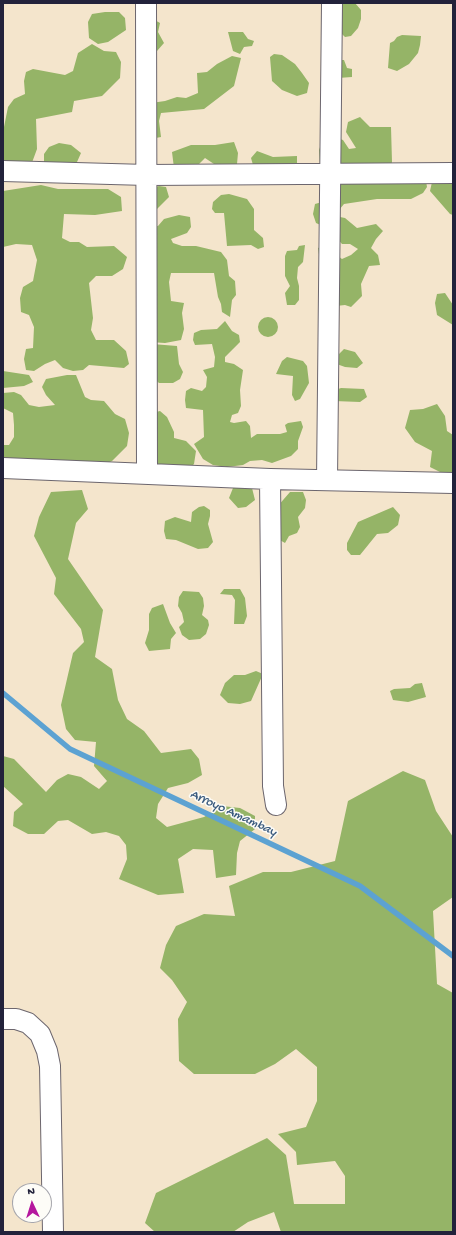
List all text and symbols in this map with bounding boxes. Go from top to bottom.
water label: Arroyo Amambay [187,787,279,841]
north arrow [12,1183,52,1223]
text: N [27,1186,35,1198]

